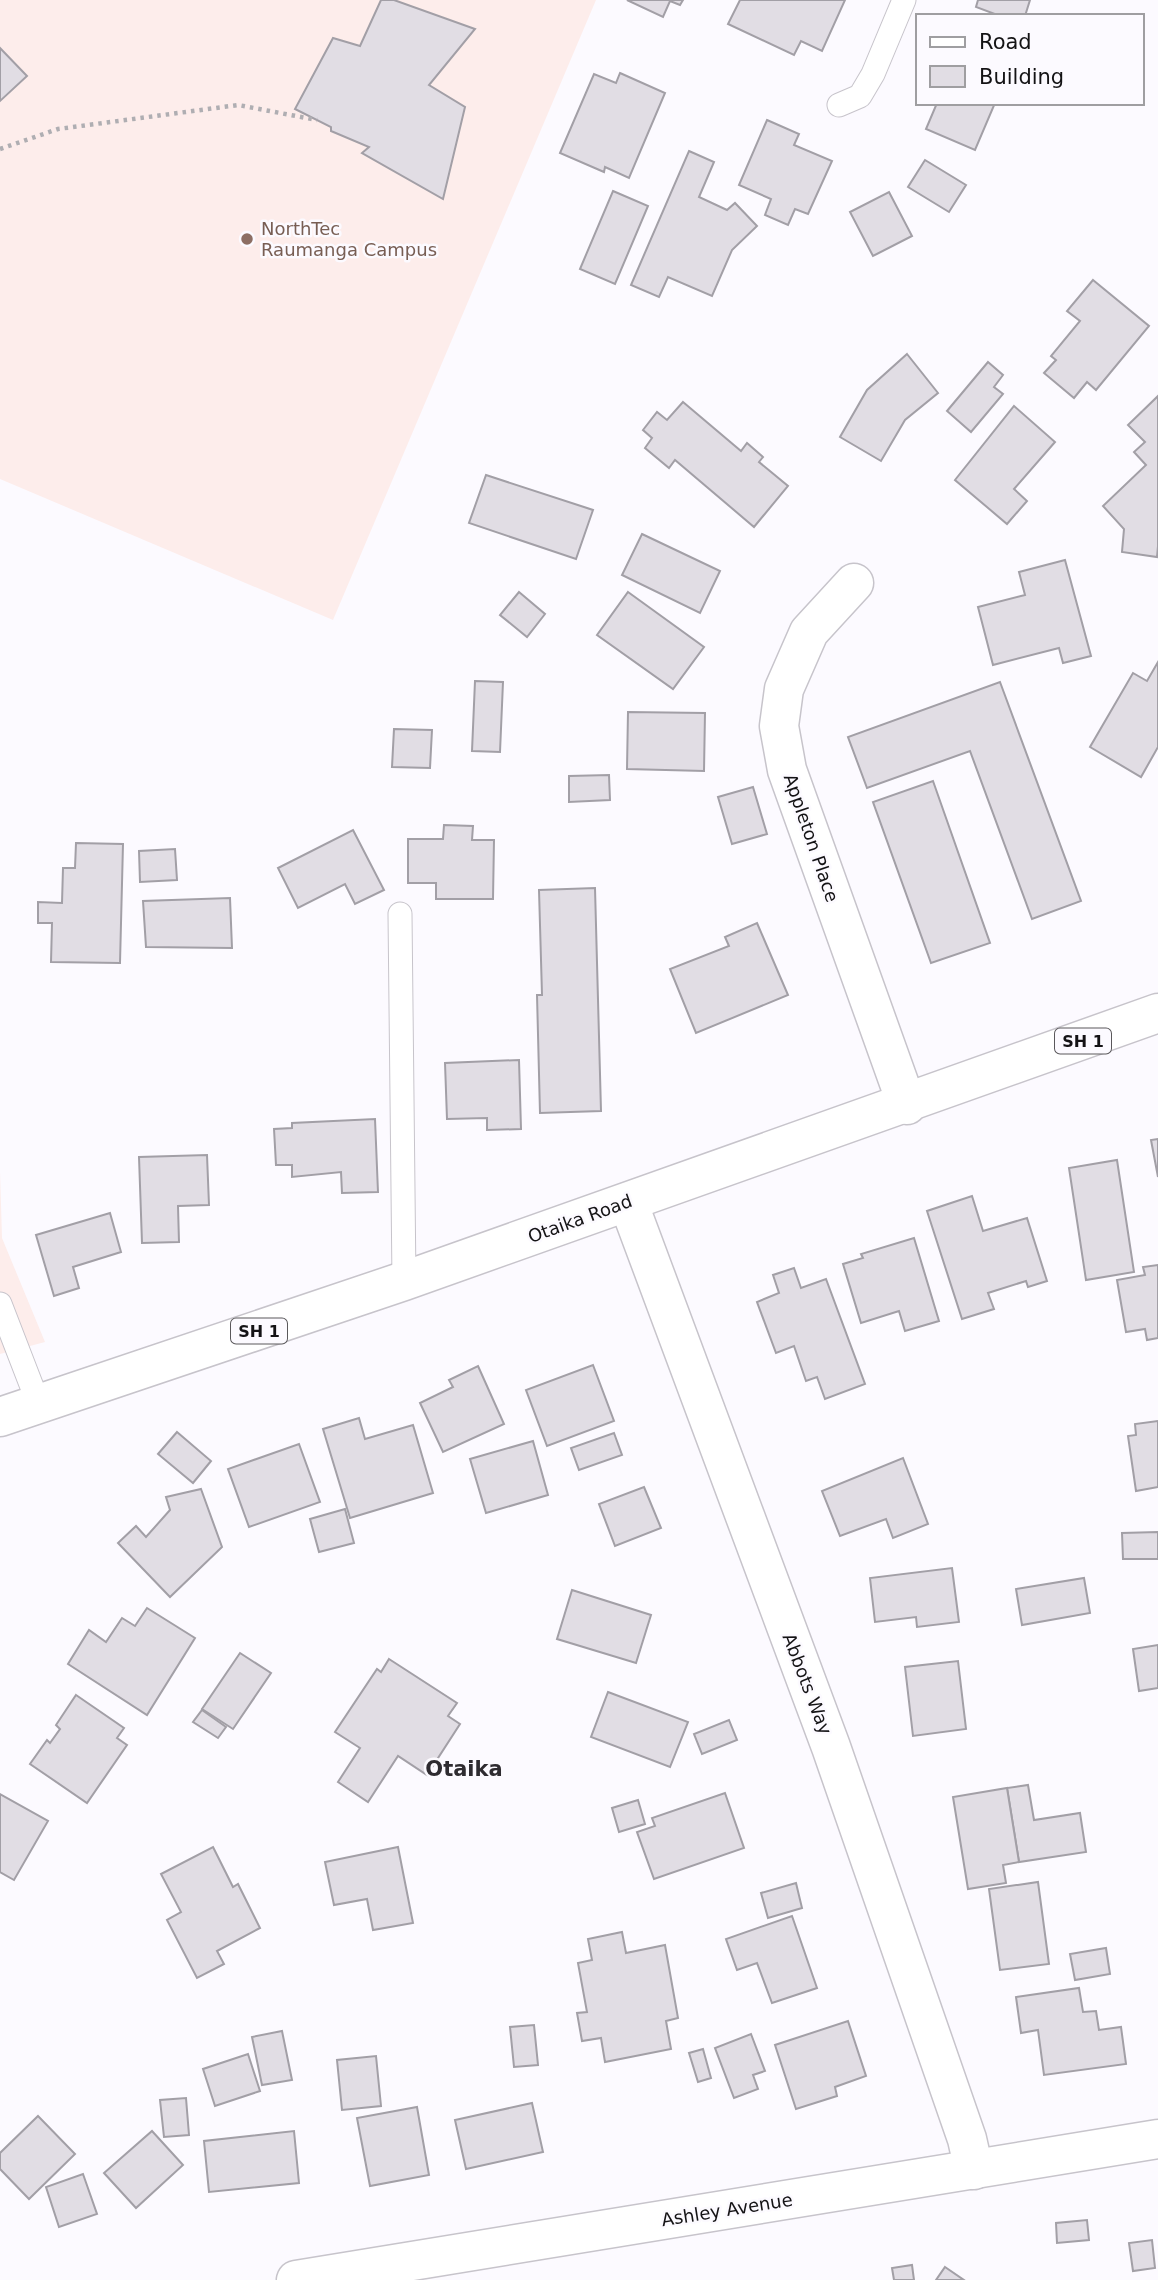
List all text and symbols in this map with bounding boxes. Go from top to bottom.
legend [916,14,1144,105]
text: Road [979,30,1032,54]
text: Building [979,65,1064,89]
place label: NorthTec Raumanga Campus [261,218,437,260]
marker: NorthTec Raumanga Campus [239,231,255,247]
street label: Appleton Place [780,771,843,905]
road number: SH 1 [1055,1028,1111,1054]
street label: Otaika Road [525,1190,635,1247]
road number: SH 1 [231,1318,287,1344]
street label: Abbots Way [779,1630,837,1738]
district label: Otaika [425,1757,503,1781]
street label: Ashley Avenue [660,2189,794,2230]

